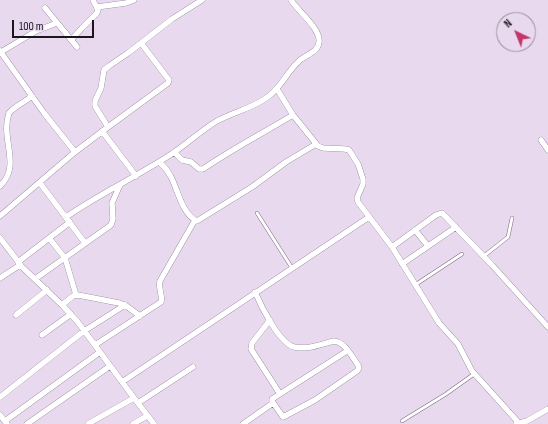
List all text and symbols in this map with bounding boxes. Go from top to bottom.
scale bar [14,12,96,38]
north arrow [496,12,536,52]
text: N [502,17,515,30]
text: 100 m [19,19,44,34]

